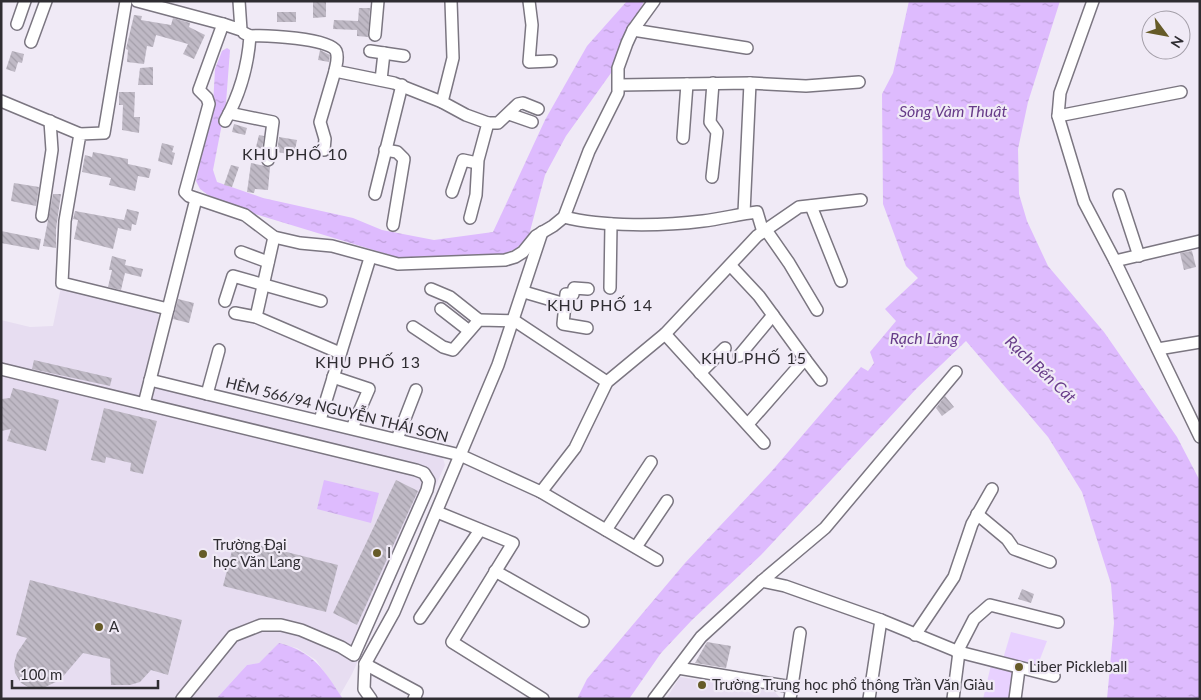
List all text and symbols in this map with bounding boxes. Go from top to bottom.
north arrow [1141,10,1191,60]
text: N [1167,33,1188,51]
water label: Sông Vàm Thuật [899,101,1007,120]
district label: KHU PHỐ 10 [242,144,348,163]
district label: KHU PHỐ 14 [547,295,653,314]
water label: Rạch Lăng [890,328,958,347]
water label: Rạch Bến Cát [1002,331,1081,406]
district label: KHU PHỐ 15 [701,348,807,367]
district label: KHU PHỐ 13 [315,352,421,371]
street label: HẺM 566/94 NGUYỄN THÁI SƠN [224,372,451,445]
place label: Trường Đại học Văn Lang [213,535,301,570]
place label: I [387,543,391,561]
marker: I [371,547,383,559]
marker: Trường Đại học Văn Lang [197,548,209,560]
place label: A [109,617,120,635]
marker: A [93,621,105,633]
place label: Liber Pickleball [1029,657,1127,675]
scale bar [12,658,159,690]
marker: Liber Pickleball [1013,661,1025,673]
text: 100 m [20,665,62,683]
place label: Trường Trung học phổ thông Trần Văn Giàu [712,675,994,693]
marker: Trường Trung học phổ thông Trần Văn Giàu [696,679,708,691]

